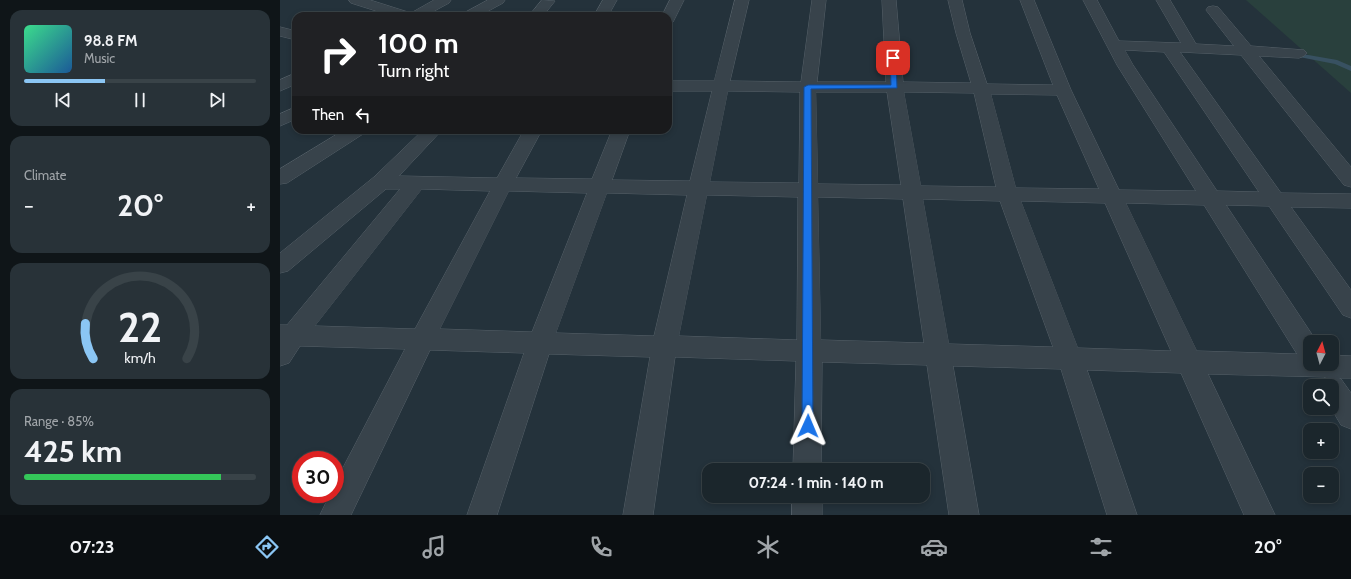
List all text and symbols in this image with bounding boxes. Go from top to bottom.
text: 100 m [378,26,459,60]
icon: right [312,28,364,80]
text: 98.8 FM [84,32,137,50]
pin [876,41,910,75]
icon: arrive [882,47,904,69]
text: Music [84,50,115,66]
text: Turn right [378,60,449,82]
icon: previous [52,89,74,111]
icon: pause [129,89,151,111]
icon: next [206,89,228,111]
icon: left [352,104,374,126]
text: Then [312,106,344,124]
text: Climate [24,167,66,183]
text: 20° [117,187,163,224]
text: − [24,192,34,219]
text: + [246,192,256,219]
text: 22 [118,301,162,351]
north arrow [1303,335,1339,371]
map controls [1303,335,1339,503]
text: km/h [124,348,156,366]
button: search [1303,379,1339,415]
position arrow [787,405,829,447]
text: Range · 85% [24,413,94,429]
button: + [1303,423,1339,459]
text: 425 km [24,433,122,470]
speed limit sign: 30 [292,451,344,503]
button: − [1303,467,1339,503]
text: 07:24 · 1 min · 140 m [749,474,883,492]
icon: directions [253,533,281,561]
icon: music [420,533,448,561]
icon: phone [587,533,615,561]
icon: climate [754,533,782,561]
icon: car [920,533,948,561]
icon: filters [1087,533,1115,561]
text: 07:23 [69,536,115,558]
text: 20° [1254,536,1282,558]

